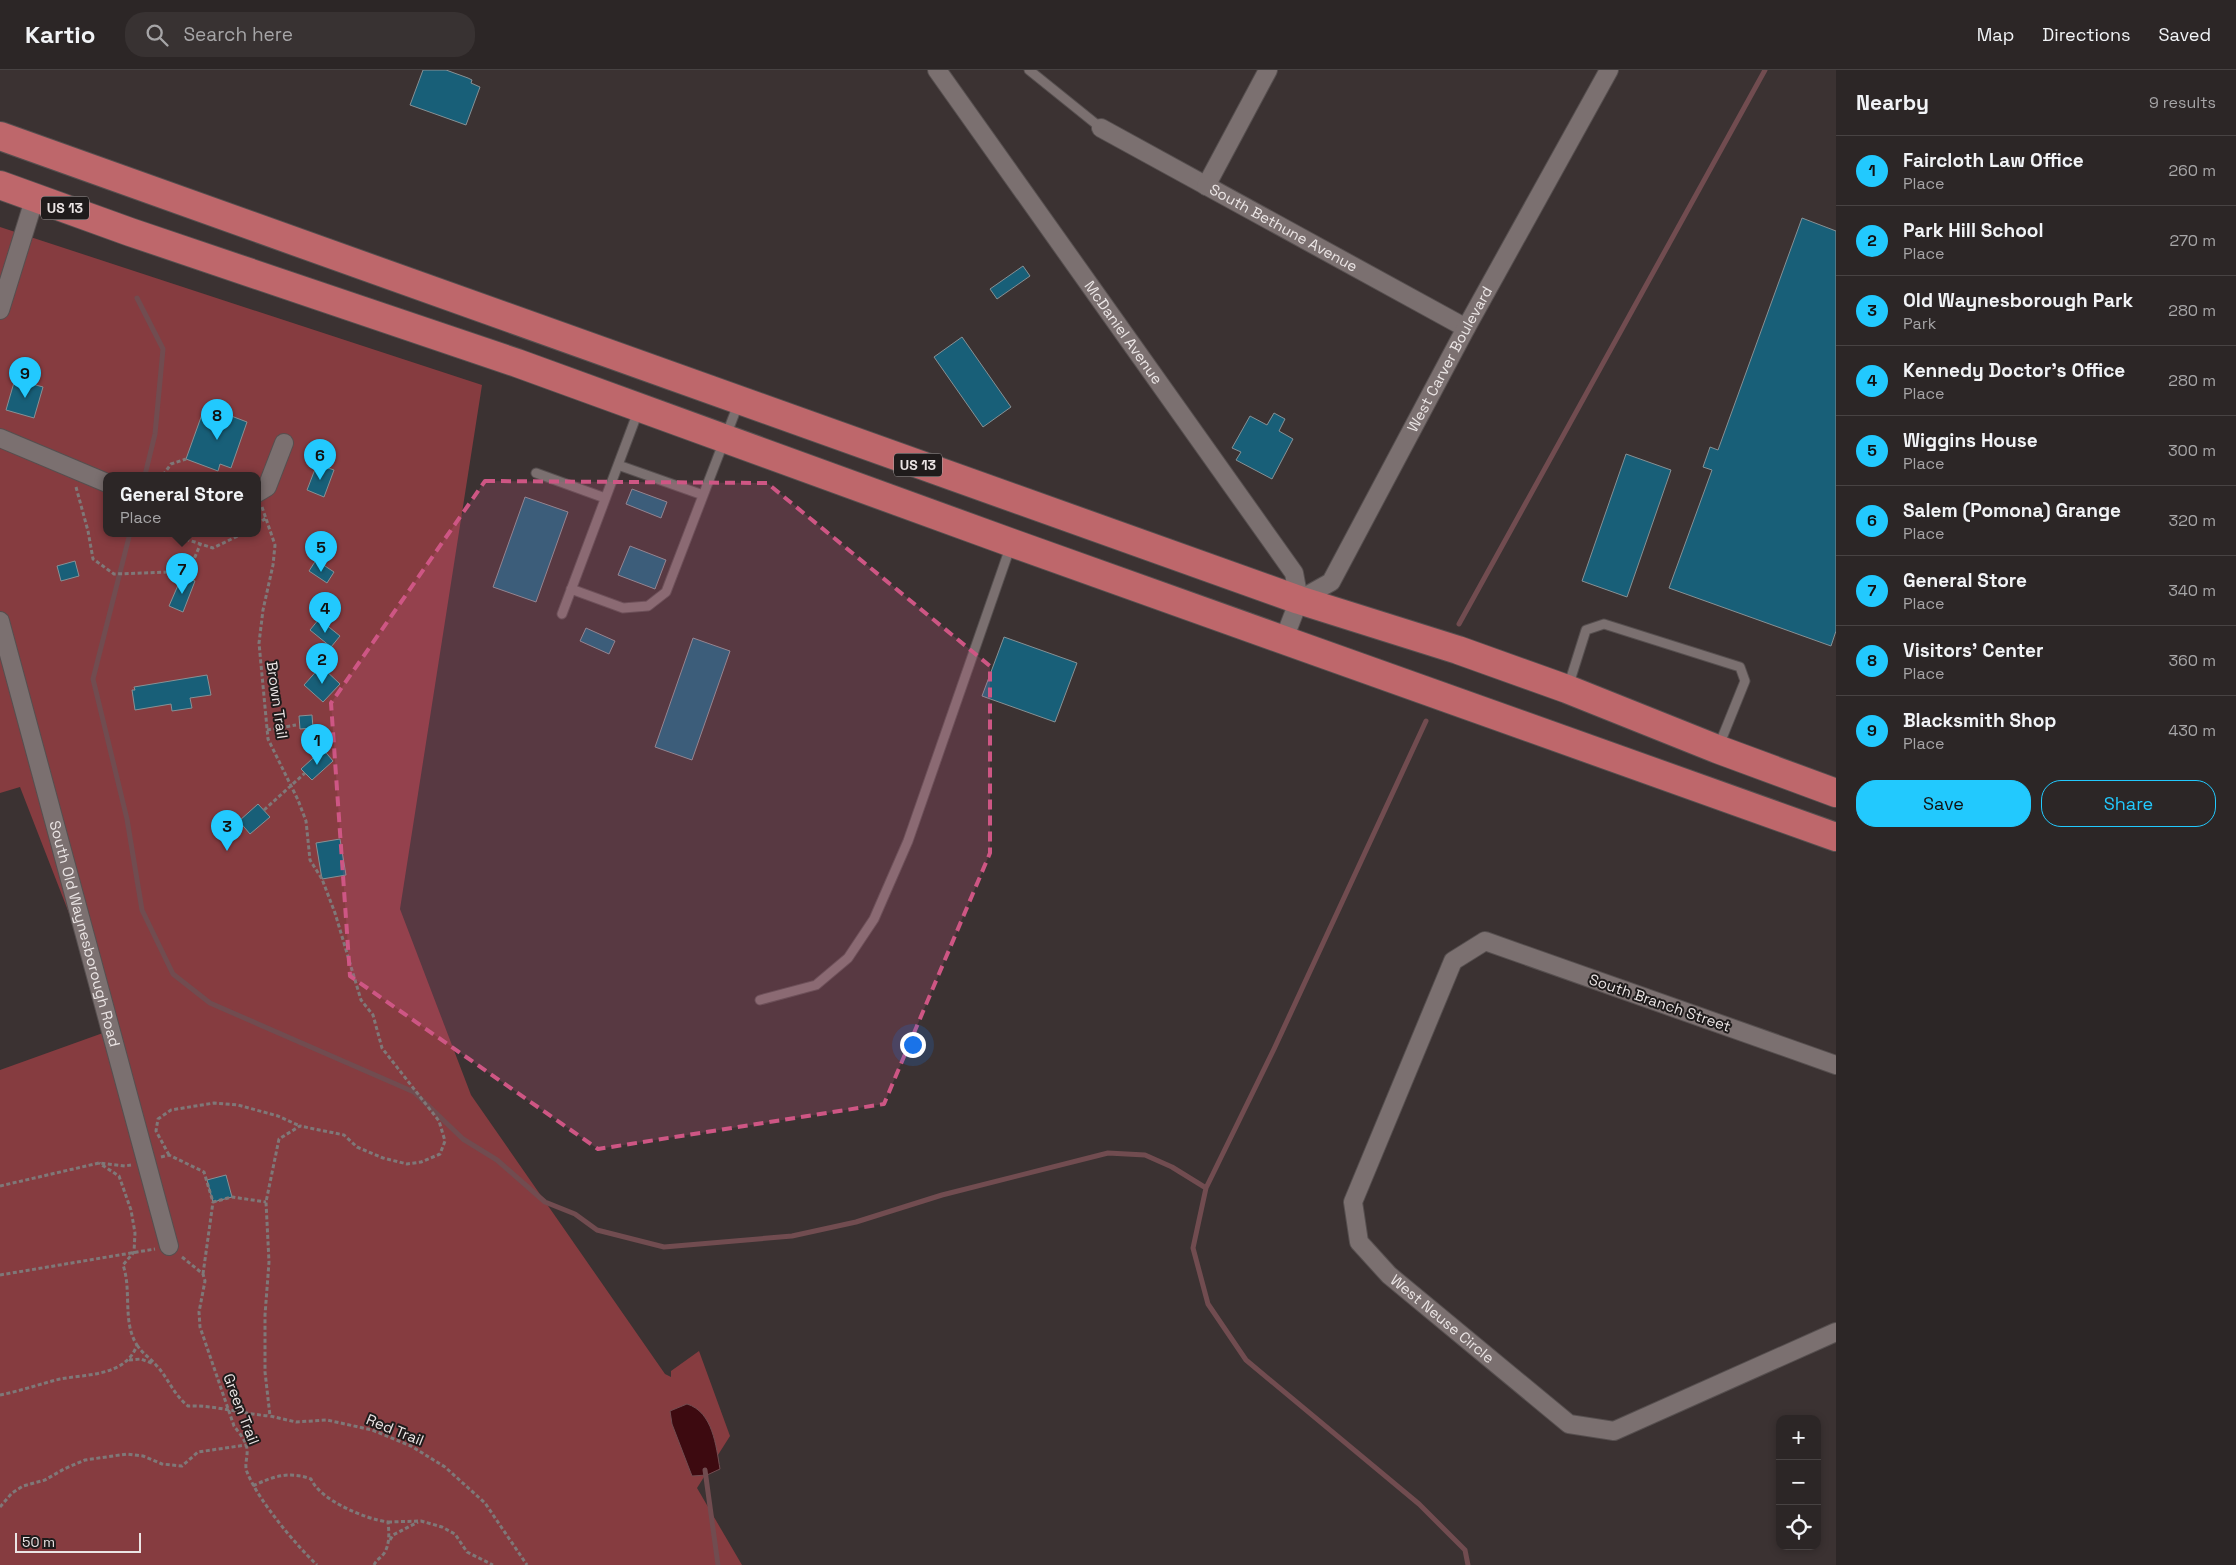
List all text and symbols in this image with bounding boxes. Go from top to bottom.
search box [125,12,475,57]
text: Kartio [25,19,95,50]
icon: search [143,21,171,49]
text: Search here [183,22,293,47]
text: Map [1977,23,2014,46]
text: Directions [2042,23,2131,46]
text: Saved [2159,23,2211,46]
text: Nearby [1856,89,1929,116]
text: 9 results [2149,92,2216,113]
text: Faircloth Law Office [1903,148,2084,173]
text: 1 [1868,160,1876,181]
text: 260 m [2168,160,2216,181]
text: Place [1903,173,1945,194]
street label: South Bethune Avenue [1206,179,1361,276]
road number: US 13 [41,196,89,220]
text: Park Hill School [1903,218,2043,243]
text: 2 [1867,230,1877,251]
text: 270 m [2169,230,2216,251]
text: Place [1903,243,1945,264]
street label: McDaniel Avenue [1081,277,1167,388]
street label: West Carver Boulevard [1403,283,1496,435]
text: Old Waynesborough Park [1903,288,2133,313]
text: 3 [1867,300,1877,321]
text: 280 m [2168,300,2216,321]
text: Park [1903,313,1936,334]
pin: 9 [9,357,41,398]
text: Kennedy Doctor’s Office [1903,358,2125,383]
text: 4 [1867,370,1877,391]
text: 280 m [2168,370,2216,391]
text: Place [1903,383,1945,404]
pin: 8 [201,399,233,440]
text: Wiggins House [1903,428,2038,453]
pin: 6 [304,439,336,480]
text: 5 [1867,440,1877,461]
text: 300 m [2168,440,2216,461]
text: Place [1903,453,1945,474]
road number: US 13 [894,454,942,476]
popup [103,472,261,537]
text: General Store [120,482,244,507]
text: Salem (Pomona) Grange [1903,498,2121,523]
text: Place [120,507,162,528]
text: 6 [1867,510,1877,531]
text: 320 m [2169,510,2216,531]
text: Place [1903,523,1945,544]
pin: 5 [305,531,337,572]
pin: 7 [166,553,198,594]
text: General Store [1903,568,2027,593]
text: 7 [1868,580,1876,601]
text: 340 m [2168,580,2216,601]
pin: 4 [309,592,341,633]
text: Place [1903,593,1945,614]
text: Visitors' Center [1903,638,2044,663]
pin: 2 [306,643,338,684]
text: 8 [1867,650,1877,671]
text: 360 m [2168,650,2216,671]
street label: Brown Trail [263,660,292,740]
text: Place [1903,663,1945,684]
text: Blacksmith Shop [1903,708,2056,733]
text: 9 [1867,720,1877,741]
text: 430 m [2168,720,2216,741]
pin: 1 [301,724,333,765]
text: Place [1903,733,1945,754]
button: Save [1856,780,2031,827]
button: Share [2041,780,2216,827]
pin: 3 [211,810,243,851]
street label: South Old Waynesborough Road [45,818,125,1049]
street label: South Branch Street [1587,969,1734,1036]
your location [900,1032,926,1058]
street label: West Neuse Circle [1387,1270,1498,1367]
street label: Green Trail [219,1371,264,1447]
street label: Red Trail [364,1409,427,1450]
map controls [1776,1415,1821,1550]
button: + [1776,1415,1821,1460]
button: − [1776,1460,1821,1505]
button: locate [1776,1505,1821,1550]
scale bar [15,1530,141,1553]
text: 50 m [22,1533,55,1551]

